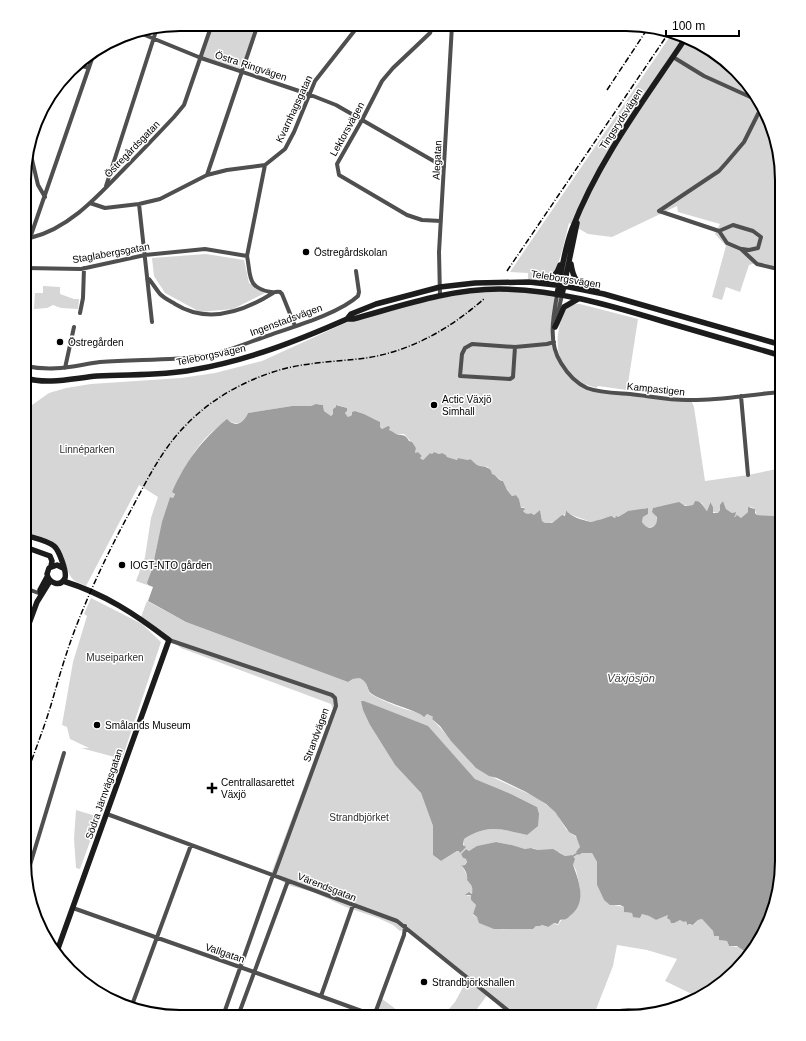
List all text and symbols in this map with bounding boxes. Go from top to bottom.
scale bar [666,12,739,38]
text: 100 m [672,19,705,33]
street label: Östra Ringvägen [214,49,288,83]
street label: Kvarnhagsgatan [274,74,314,144]
street label: Tingsrydsvägen [597,87,645,151]
street label: Lektorsvägen [328,100,366,158]
street label: Östregårdsgatan [102,118,162,180]
street label: Alegatan [430,140,444,180]
street label: Staglabergsgatan [71,241,151,265]
marker: Östregårdskolan [301,247,311,257]
place label: Östregårdskolan [314,247,387,258]
street label: Teleborgsvägen [530,268,602,290]
street label: Ingenstadsvägen [248,302,324,338]
marker: Östregården [55,337,65,347]
place label: Östregården [68,337,124,348]
street label: Teleborgsvägen [175,342,247,368]
street label: Kampastigen [626,380,686,398]
place label: Actic Växjö Simhall [442,394,492,417]
marker: Actic Växjö Simhall [429,400,439,410]
park label: Linnéparken [59,444,115,455]
marker: IOGT-NTO gården [117,560,127,570]
place label: IOGT-NTO gården [130,560,212,571]
park label: Museiparken [86,652,144,663]
water label: Växjösjön [607,672,655,684]
street label: Strandvägen [301,706,331,764]
marker: Smålands Museum [92,720,102,730]
place label: Smålands Museum [105,720,191,731]
street label: Södra Järnvägsgatan [83,747,125,841]
place label: Centrallasarettet Växjö [221,777,295,800]
marker: Centrallasarettet Växjö [206,782,218,794]
park label: Strandbjörket [329,812,389,823]
street label: Värendsgatan [296,871,358,903]
street label: Vallgatan [204,941,246,965]
marker: Strandbjörkshallen [419,977,429,987]
place label: Strandbjörkshallen [432,977,515,988]

